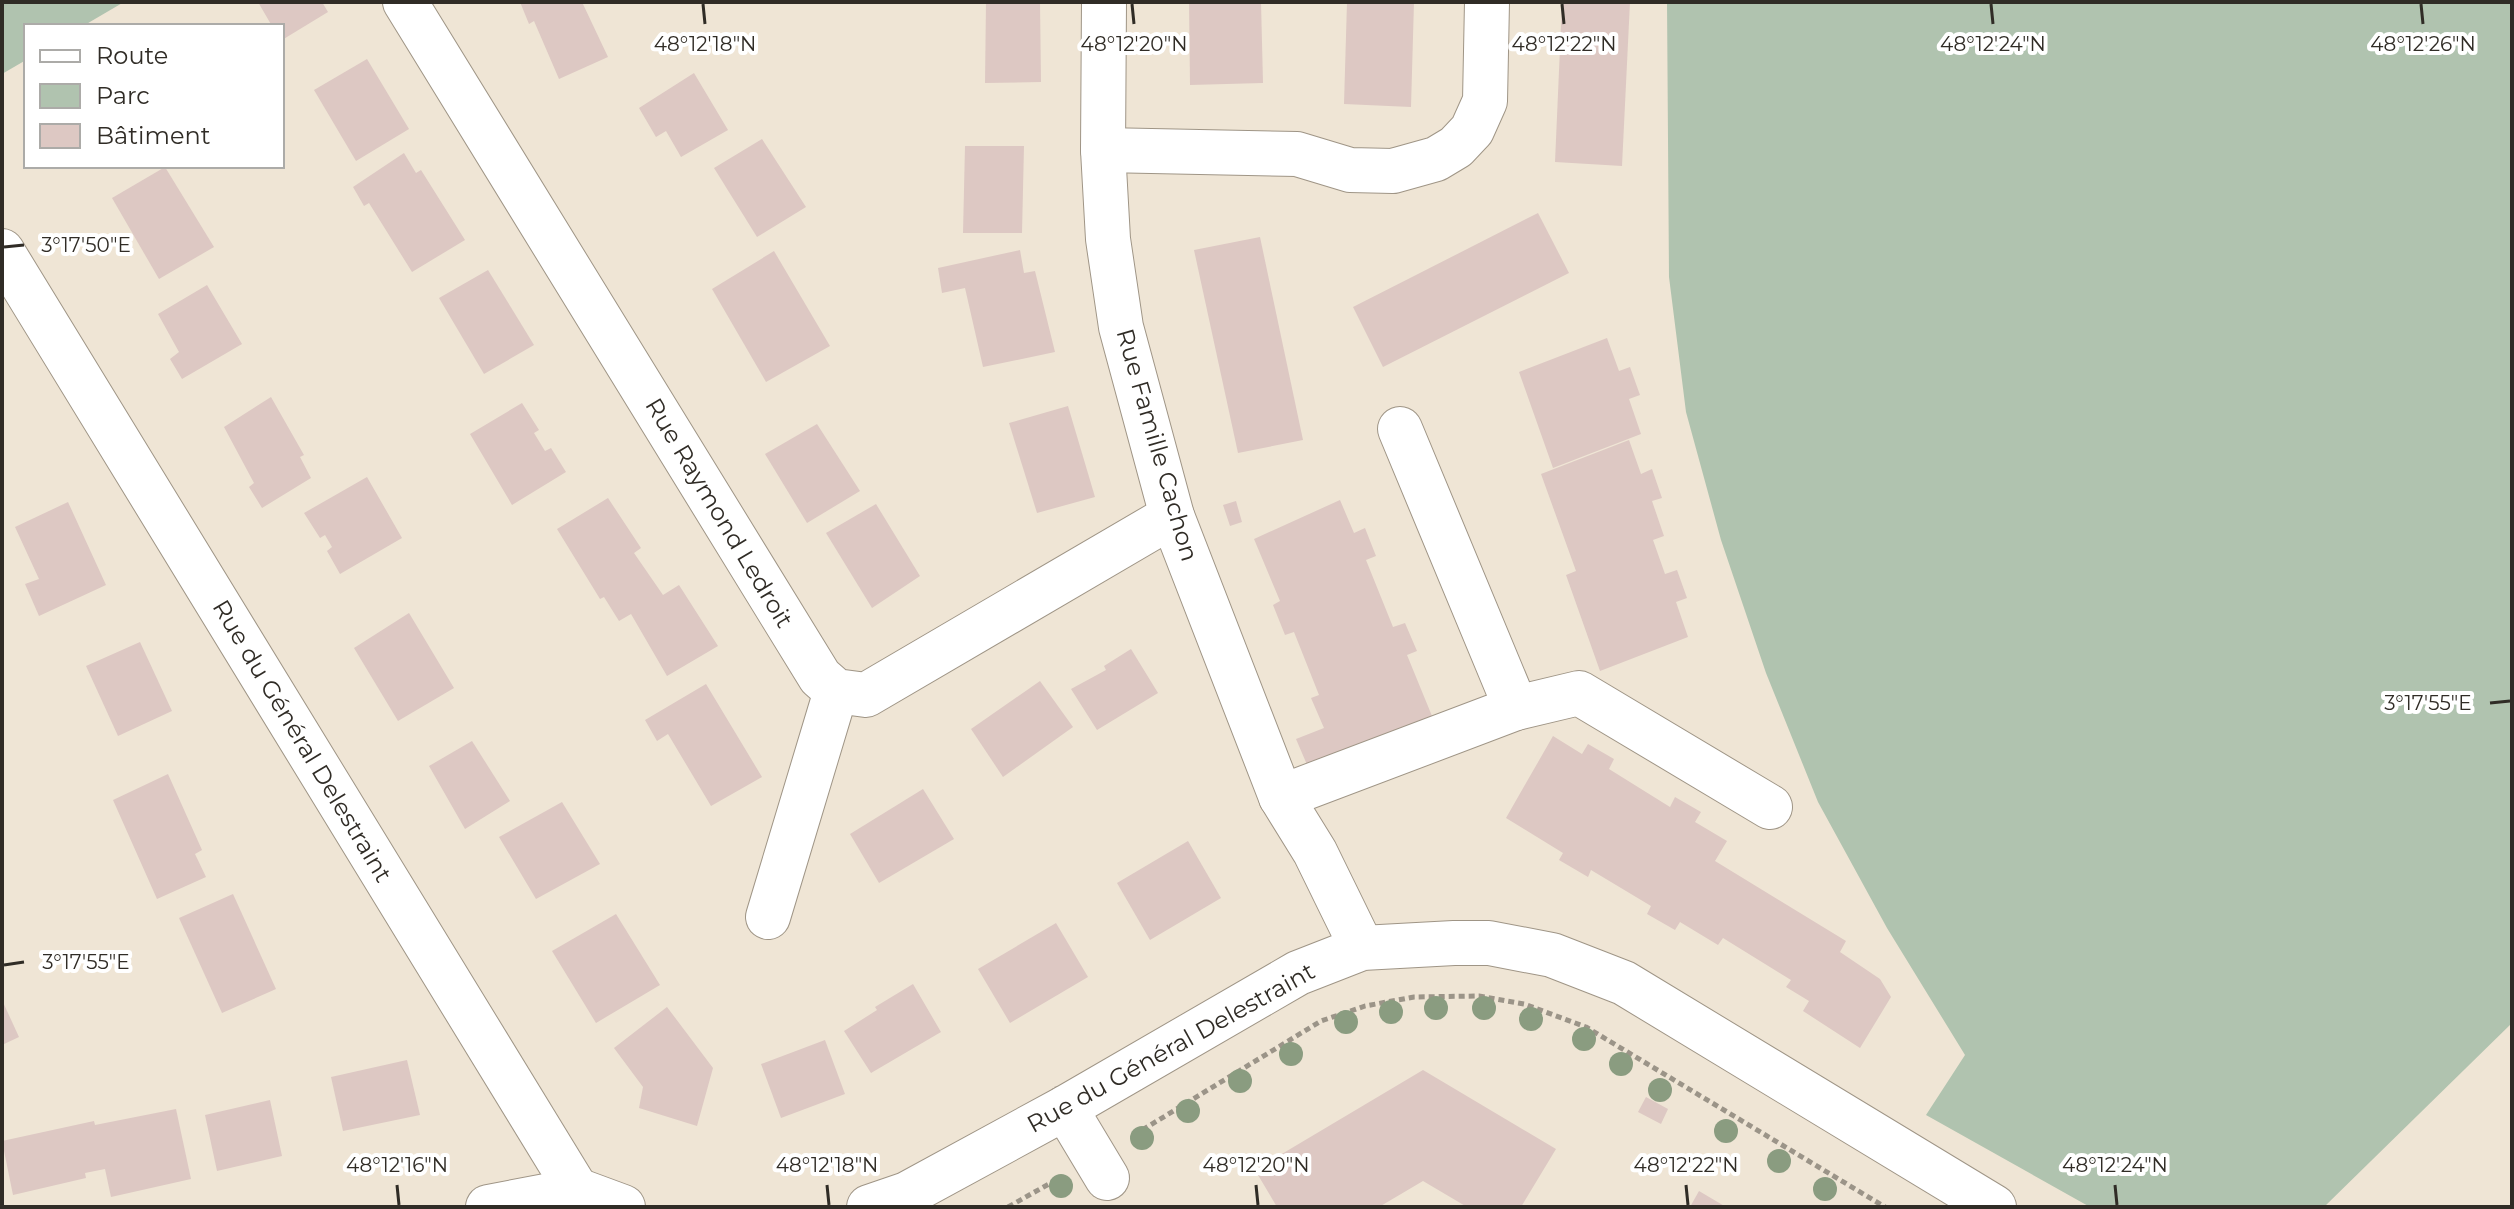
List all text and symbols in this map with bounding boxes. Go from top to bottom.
legend [24,24,284,168]
text: 48°12'18"N [654,32,756,56]
text: 48°12'20"N [1081,32,1187,56]
text: 48°12'22"N [1512,32,1616,56]
text: 48°12'24"N [1940,32,2046,56]
text: 48°12'26"N [2370,32,2476,56]
text: Route [96,41,168,70]
text: Parc [96,81,150,110]
text: Bâtiment [96,121,211,150]
text: 3°17'50"E [41,233,131,257]
street label: Rue Famille Cachon [1110,325,1205,564]
street label: Rue Raymond Ledroit [639,393,800,633]
street label: Rue du Général Delestraint [207,594,398,887]
text: 3°17'55"E [2384,691,2472,715]
text: 3°17'55"E [42,950,130,974]
street label: Rue du Général Delestraint [1022,956,1320,1139]
text: 48°12'16"N [346,1153,448,1177]
text: 48°12'18"N [776,1153,878,1177]
text: 48°12'20"N [1203,1153,1309,1177]
text: 48°12'22"N [1634,1153,1738,1177]
text: 48°12'24"N [2062,1153,2168,1177]

